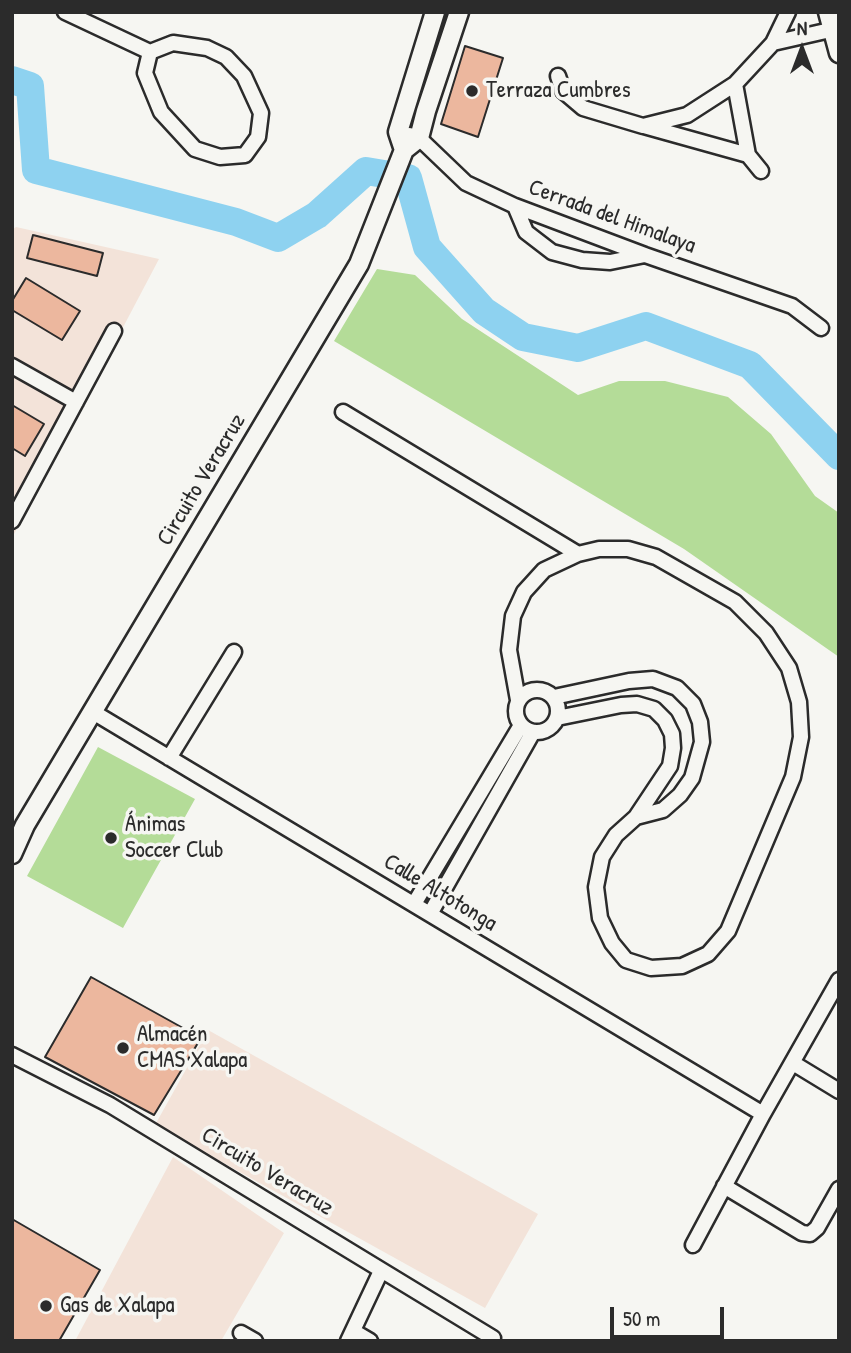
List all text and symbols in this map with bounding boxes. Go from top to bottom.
north arrow [767,14,837,84]
text: N [797,15,807,41]
place label: Terraza Cumbres [486,77,631,105]
marker: Terraza Cumbres [464,83,480,99]
street label: Cerrada del Himalaya [525,174,699,260]
street label: Circuito Veracruz [152,409,252,551]
place label: Ánimas Soccer Club [125,811,223,865]
marker: Ánimas Soccer Club [103,830,119,846]
street label: Calle Altotonga [378,848,502,938]
place label: Almacén CMAS Xalapa [137,1021,247,1075]
marker: Almacén CMAS Xalapa [115,1040,131,1056]
street label: Circuito Veracruz [196,1122,338,1222]
place label: Gas de Xalapa [60,1292,174,1320]
scale bar [613,1294,727,1338]
marker: Gas de Xalapa [38,1298,54,1314]
text: 50 m [623,1304,660,1333]

